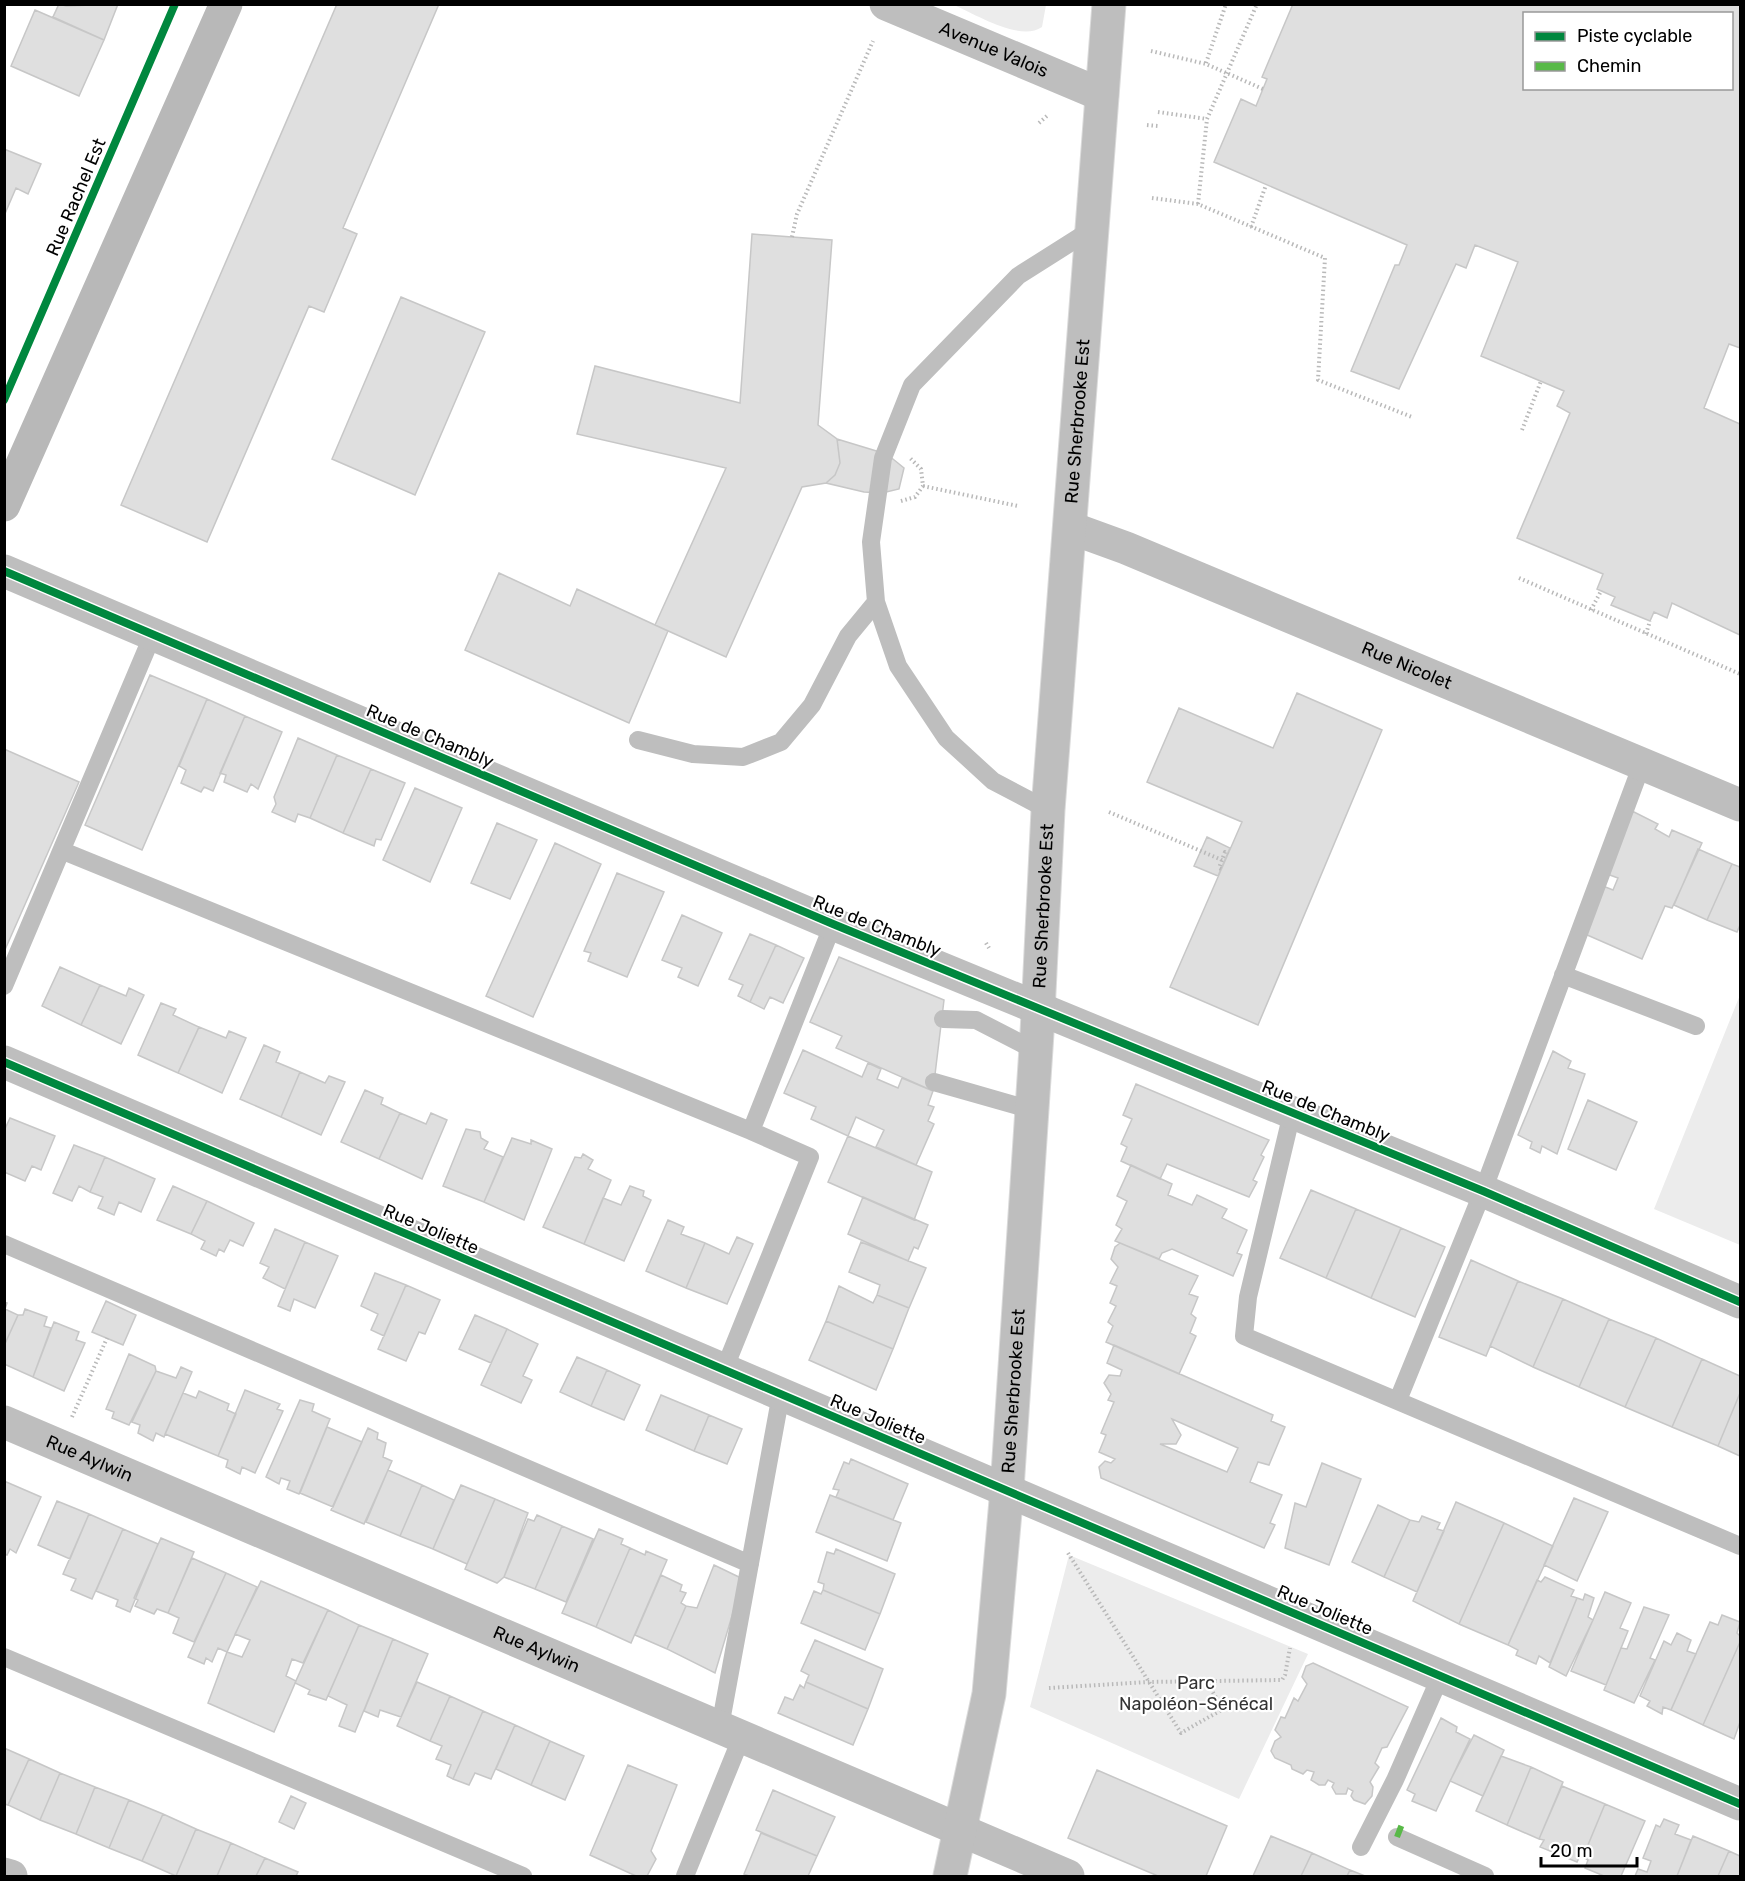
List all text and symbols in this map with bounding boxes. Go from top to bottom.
legend [1523,12,1733,90]
street label: Avenue Valois [936,17,1052,82]
text: Piste cyclable [1577,25,1692,47]
text: Chemin [1577,55,1641,77]
street label: Rue Rachel Est [41,135,111,259]
street label: Rue Sherbrooke Est [1060,338,1095,504]
street label: Rue Nicolet [1358,637,1455,694]
street label: Rue de Chambly [363,699,497,773]
street label: Rue Sherbrooke Est [1028,823,1058,989]
street label: Rue de Chambly [810,890,944,962]
street label: Rue de Chambly [1259,1075,1393,1147]
street label: Rue Joliette [380,1199,482,1259]
street label: Rue Sherbrooke Est [997,1308,1030,1474]
street label: Rue Joliette [827,1389,929,1449]
street label: Rue Aylwin [43,1430,136,1487]
street label: Rue Joliette [1274,1580,1376,1640]
street label: Rue Aylwin [490,1621,583,1677]
park label: Parc Napoléon-Sénécal [1119,1672,1273,1715]
scale bar [1541,1830,1637,1868]
text: 20 m [1550,1840,1592,1862]

